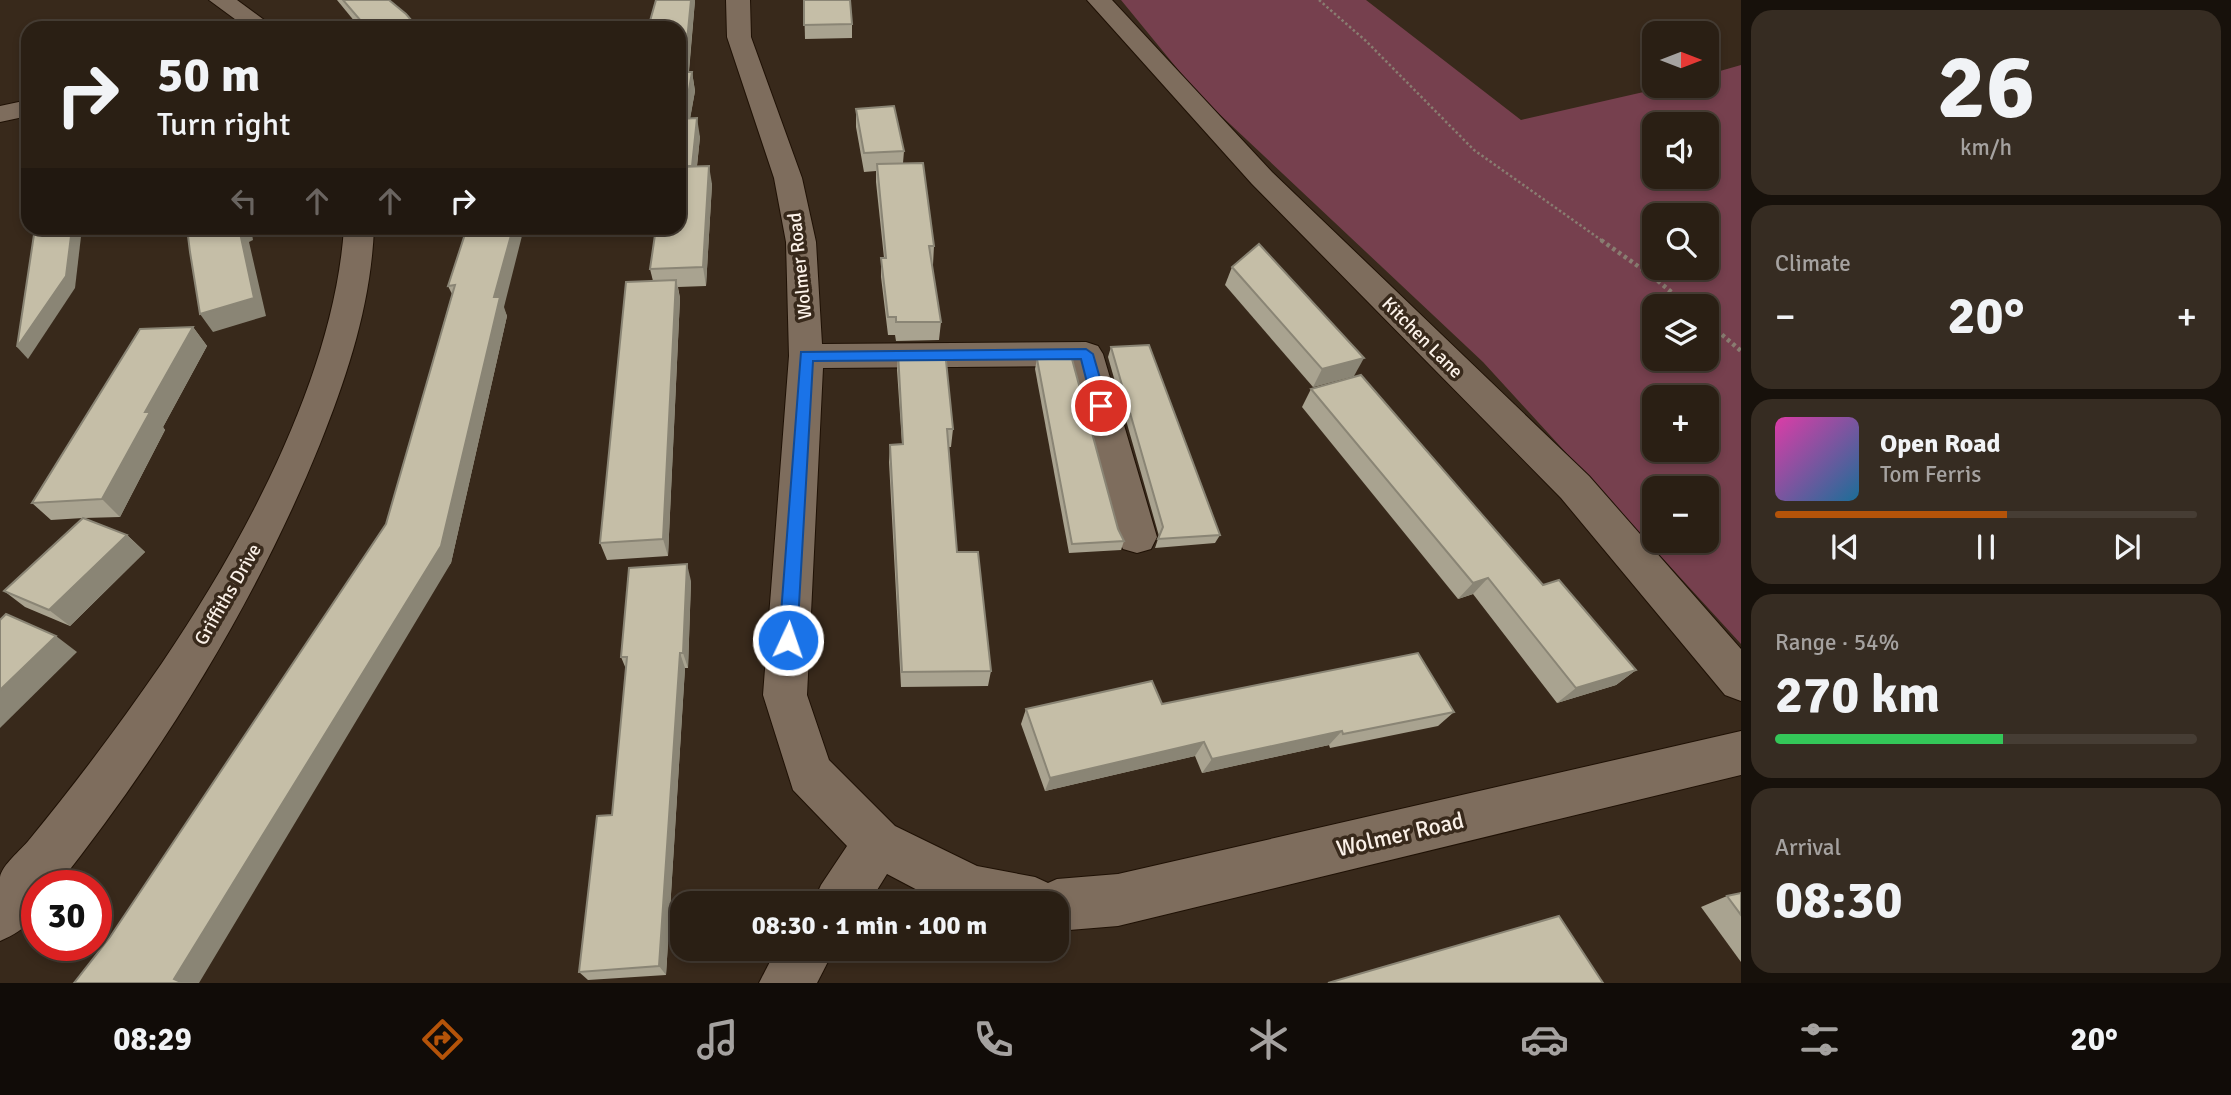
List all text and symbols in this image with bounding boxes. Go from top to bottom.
north arrow [1642,21,1718,98]
map controls [1642,21,1719,553]
text: 26 [1937,31,2035,144]
text: 50 m [157,45,260,105]
icon: right [42,49,133,140]
text: Turn right [157,105,290,144]
button: sound [1642,112,1719,189]
text: km/h [1960,133,2012,162]
icon: left [225,182,263,220]
icon: ahead [298,182,336,220]
icon: ahead [371,182,409,220]
icon: right [444,182,482,220]
button: search [1642,203,1719,280]
street label: Wolmer Road [782,211,818,321]
text: Climate [1775,249,1851,278]
text: 20° [1948,284,2024,348]
street label: Kitchen Lane [1377,292,1468,383]
text: − [1775,293,1796,340]
text: + [2176,293,2197,340]
button: layers [1642,294,1719,371]
pin [1071,376,1131,436]
button: + [1642,385,1719,462]
icon: arrive [1082,387,1120,425]
text: Open Road [1880,428,2001,460]
text: Tom Ferris [1880,460,1981,489]
button: − [1642,476,1719,553]
icon: previous [1826,528,1864,566]
icon: pause [1967,528,2005,566]
icon: next [2108,528,2146,566]
street label: Griffiths Drive [189,539,267,650]
position arrow [751,603,825,677]
text: Range · 54% [1775,628,1899,657]
text: 270 km [1775,663,1940,727]
street label: Wolmer Road [1334,806,1467,863]
text: Arrival [1775,833,1841,862]
text: 08:30 [1775,868,1903,932]
speed limit sign: 30 [21,870,112,961]
text: 08:30 · 1 min · 100 m [752,910,987,942]
icon: directions [418,1015,467,1064]
icon: music [693,1015,742,1064]
icon: phone [969,1015,1018,1064]
icon: climate [1244,1015,1293,1064]
icon: car [1520,1015,1569,1064]
icon: filters [1795,1015,1844,1064]
text: 08:29 [113,1020,192,1059]
text: 20° [2070,1020,2118,1059]

